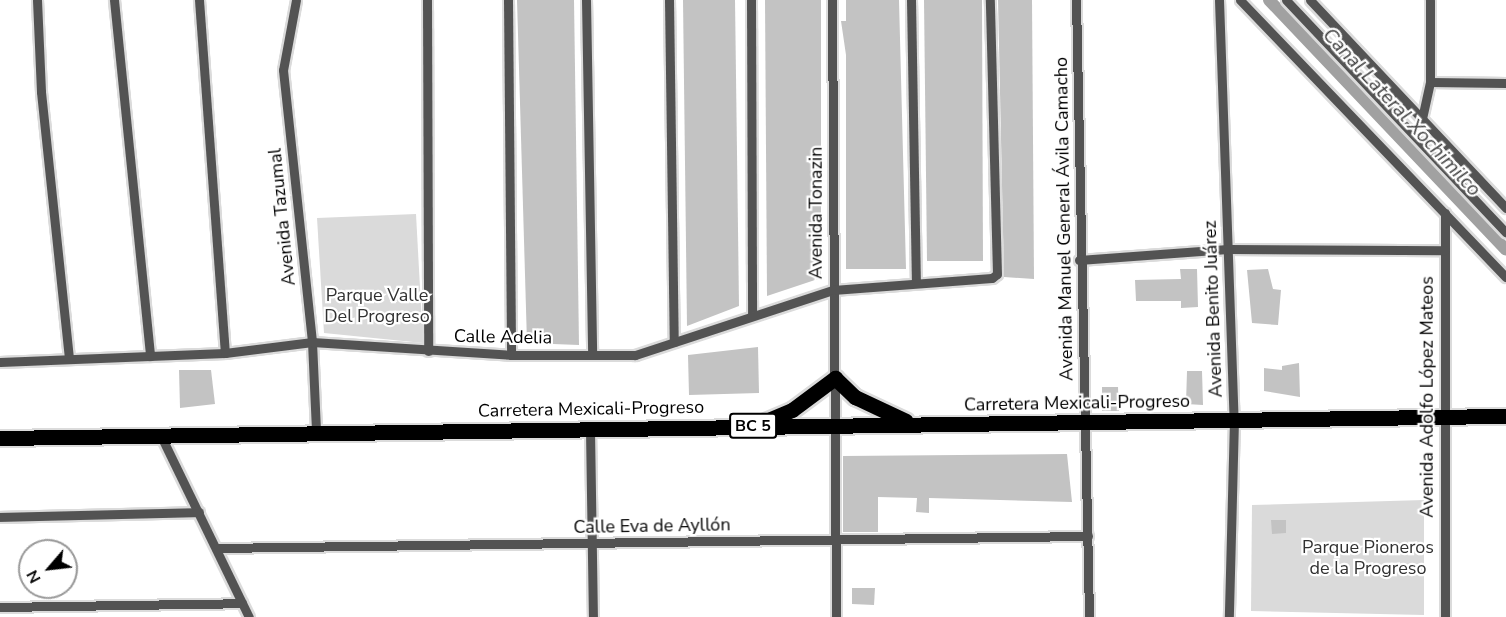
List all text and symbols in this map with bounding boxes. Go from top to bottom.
water label: Canal Lateral Xochimilco [1318,23,1486,201]
street label: Avenida Manuel General Ávila Camacho [1050,57,1078,381]
street label: Avenida Tazumal [264,147,300,287]
street label: Avenida Tonazin [805,147,827,279]
street label: Avenida Benito Juárez [1199,220,1227,398]
street label: Avenida Adolfo López Mateos [1416,276,1438,518]
park label: Parque Valle Del Progreso [324,285,430,328]
street label: Calle Adelia [454,325,552,349]
street label: Carretera Mexicali-Progreso [964,390,1190,416]
street label: Carretera Mexicali-Progreso [478,396,704,422]
road number: BC 5 [729,413,777,439]
street label: Calle Eva de Ayllón [573,514,731,538]
park label: Parque Pioneros de la Progreso [1302,537,1434,580]
north arrow [18,539,78,599]
text: N [21,566,46,587]

